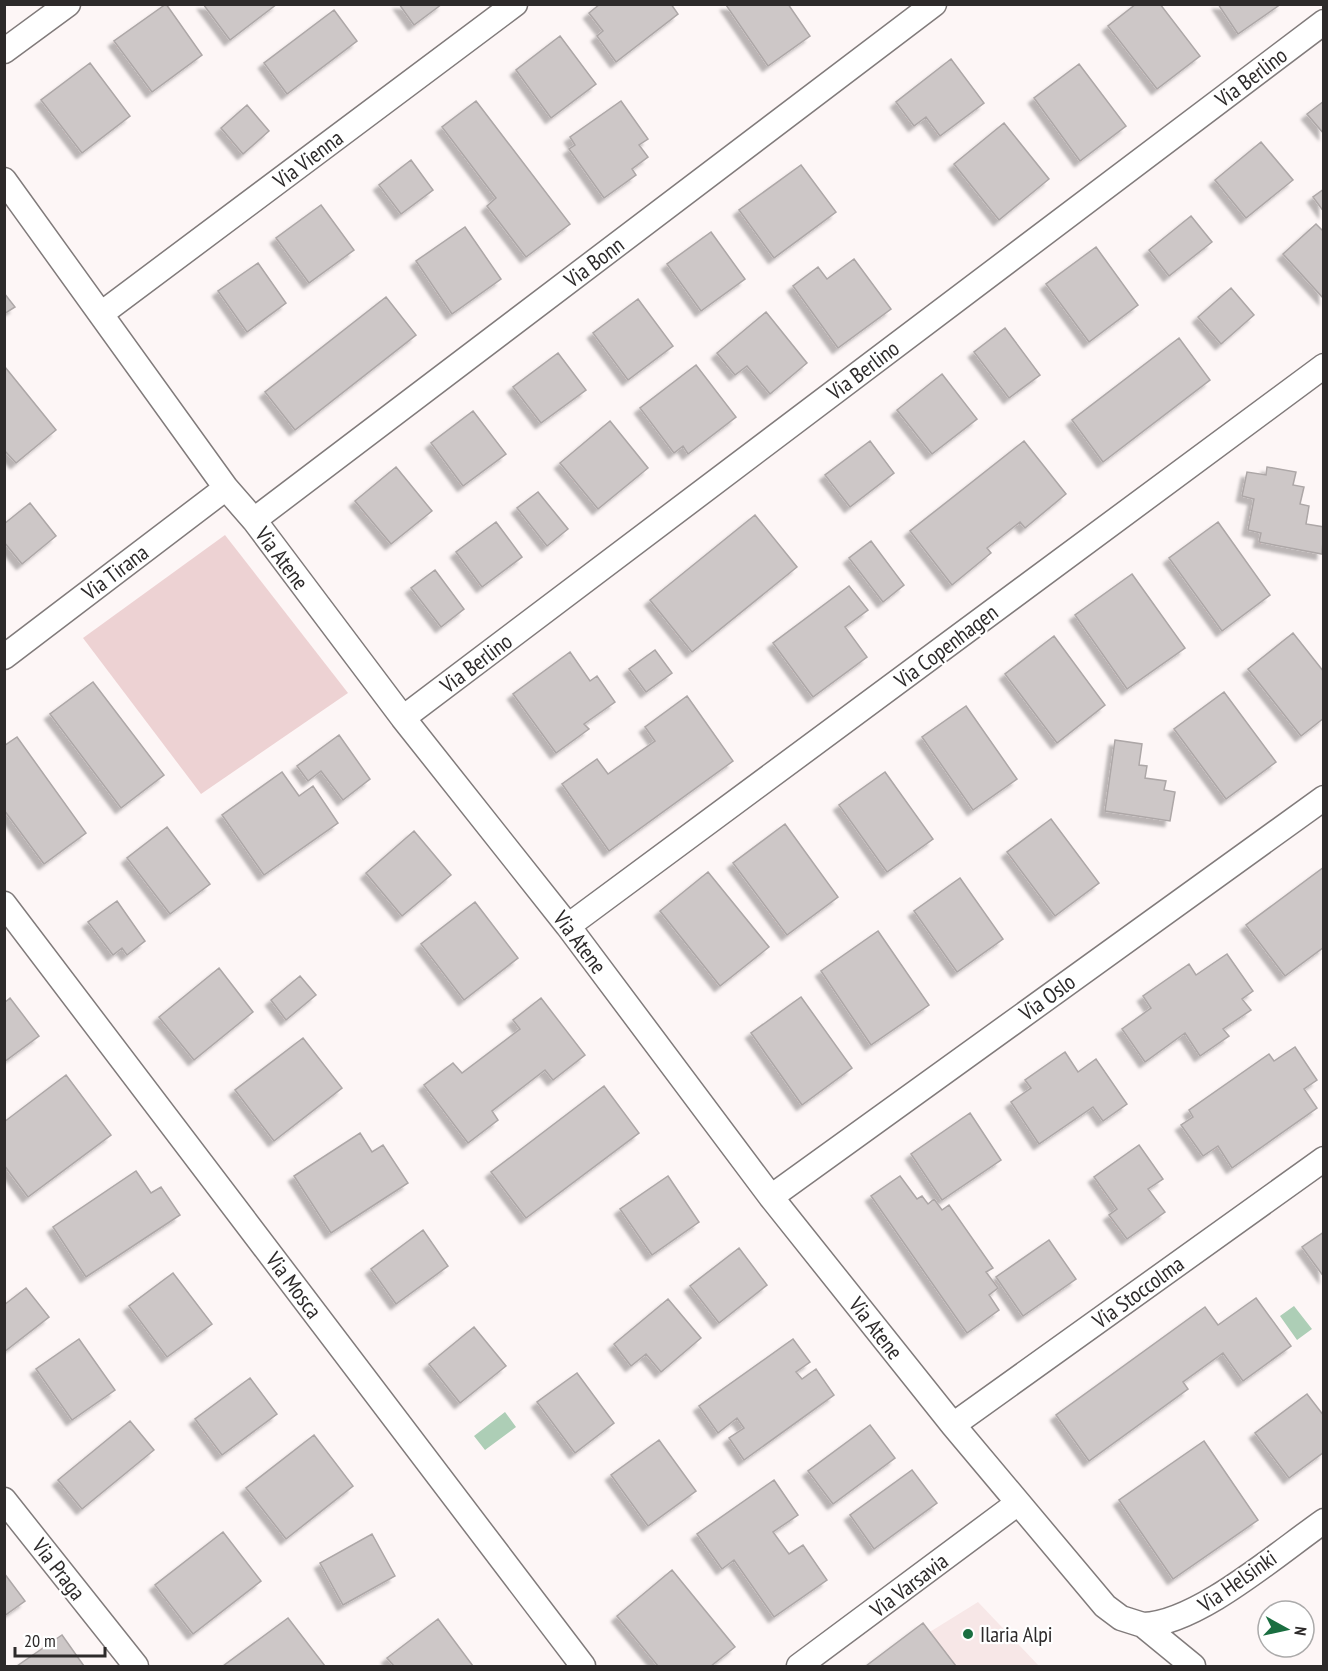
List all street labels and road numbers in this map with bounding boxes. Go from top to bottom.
street label: Via Berlino [1209,41,1293,114]
street label: Via Vienna [267,124,348,195]
street label: Via Bonn [558,230,629,294]
street label: Via Berlino [821,334,905,407]
street label: Via Atene [249,520,315,595]
street label: Via Tirana [76,538,154,607]
street label: Via Copenhagen [888,598,1003,695]
street label: Via Berlino [434,627,518,700]
street label: Via Atene [547,904,613,979]
street label: Via Oslo [1013,967,1081,1027]
street label: Via Mosca [259,1245,328,1324]
street label: Via Stoccolma [1086,1250,1189,1335]
street label: Via Atene [842,1290,909,1365]
street label: Via Praga [26,1532,92,1606]
street label: Via Helsinki [1191,1544,1282,1619]
street label: Via Varsavia [864,1547,954,1624]

